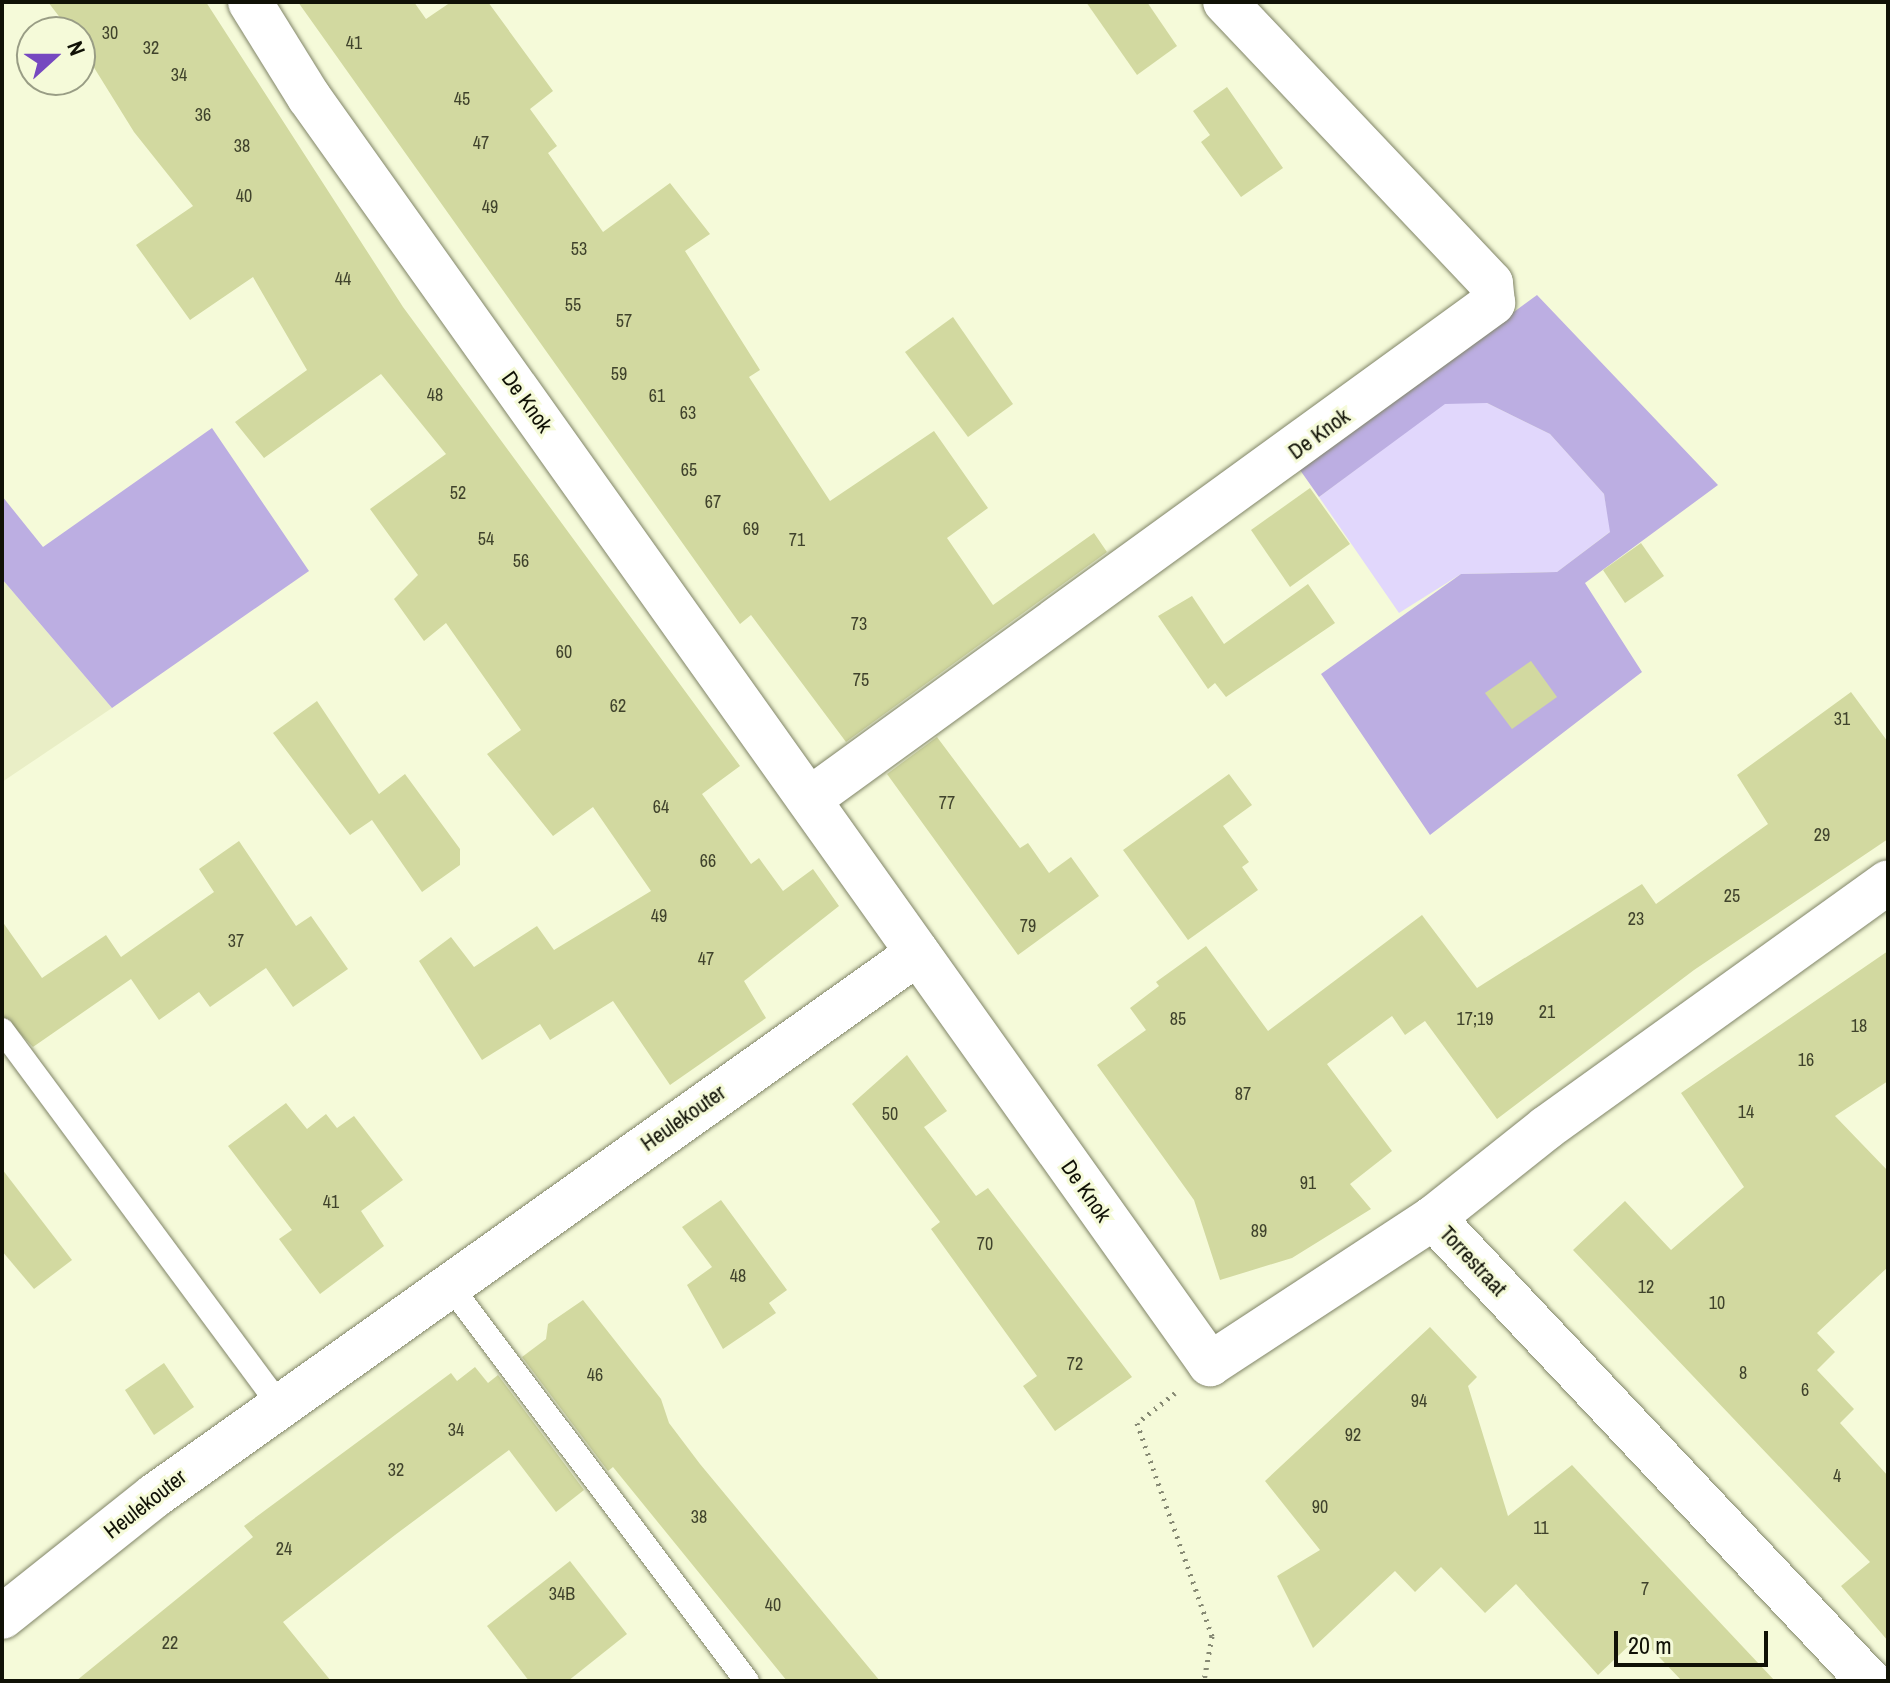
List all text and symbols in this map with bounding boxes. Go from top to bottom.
north arrow [16,16,96,96]
house number: 30 [102,22,118,44]
house number: 41 [346,32,362,54]
text: N [60,37,93,60]
house number: 32 [143,37,159,59]
house number: 34 [171,64,187,86]
house number: 45 [454,88,470,110]
house number: 36 [195,104,211,126]
house number: 47 [473,132,489,154]
house number: 38 [234,135,250,157]
house number: 40 [236,185,252,207]
house number: 49 [482,196,498,218]
house number: 53 [571,238,587,260]
house number: 44 [335,268,351,290]
house number: 55 [565,294,581,316]
house number: 57 [616,310,632,332]
house number: 59 [611,363,627,385]
street label: De Knok [496,366,558,438]
house number: 48 [427,384,443,406]
house number: 61 [649,385,665,407]
house number: 63 [680,402,696,424]
street label: De Knok [1283,403,1355,465]
house number: 65 [681,459,697,481]
house number: 52 [450,482,466,504]
house number: 67 [705,491,721,513]
house number: 69 [743,518,759,540]
house number: 54 [478,528,494,550]
house number: 71 [789,529,805,551]
house number: 56 [513,550,529,572]
house number: 73 [851,613,867,635]
house number: 60 [556,641,572,663]
house number: 75 [853,669,869,691]
house number: 62 [610,695,626,717]
house number: 31 [1834,708,1850,730]
house number: 77 [939,792,955,814]
house number: 64 [653,796,669,818]
house number: 29 [1814,824,1830,846]
house number: 66 [700,850,716,872]
house number: 25 [1724,885,1740,907]
house number: 49 [651,905,667,927]
house number: 23 [1628,908,1644,930]
house number: 79 [1020,915,1036,937]
house number: 37 [228,930,244,952]
house number: 47 [698,948,714,970]
house number: 21 [1539,1001,1555,1023]
house number: 85 [1170,1008,1186,1030]
house number: 17;19 [1457,1008,1493,1030]
house number: 18 [1851,1015,1867,1037]
house number: 16 [1798,1049,1814,1071]
street label: Heulekouter [636,1079,730,1157]
house number: 87 [1235,1083,1251,1105]
house number: 14 [1738,1101,1754,1123]
house number: 50 [882,1103,898,1125]
street label: De Knok [1055,1155,1117,1227]
house number: 91 [1300,1172,1316,1194]
house number: 41 [323,1191,339,1213]
house number: 89 [1251,1220,1267,1242]
street label: Torrestraat [1434,1220,1512,1302]
house number: 70 [977,1233,993,1255]
house number: 48 [730,1265,746,1287]
house number: 12 [1638,1276,1654,1298]
house number: 10 [1709,1292,1725,1314]
house number: 72 [1067,1353,1083,1375]
house number: 8 [1739,1362,1747,1384]
house number: 46 [587,1364,603,1386]
house number: 6 [1801,1379,1809,1401]
house number: 94 [1411,1390,1427,1412]
house number: 34 [448,1419,464,1441]
house number: 92 [1345,1424,1361,1446]
house number: 32 [388,1459,404,1481]
street label: Heulekouter [99,1464,191,1544]
house number: 4 [1833,1465,1841,1487]
house number: 90 [1312,1496,1328,1518]
house number: 38 [691,1506,707,1528]
house number: 11 [1533,1517,1549,1539]
house number: 24 [276,1538,292,1560]
house number: 7 [1641,1578,1649,1600]
house number: 34B [549,1583,575,1605]
house number: 40 [765,1594,781,1616]
scale bar [1618,1615,1772,1665]
text: 20 m [1628,1629,1672,1661]
house number: 22 [162,1632,178,1654]

